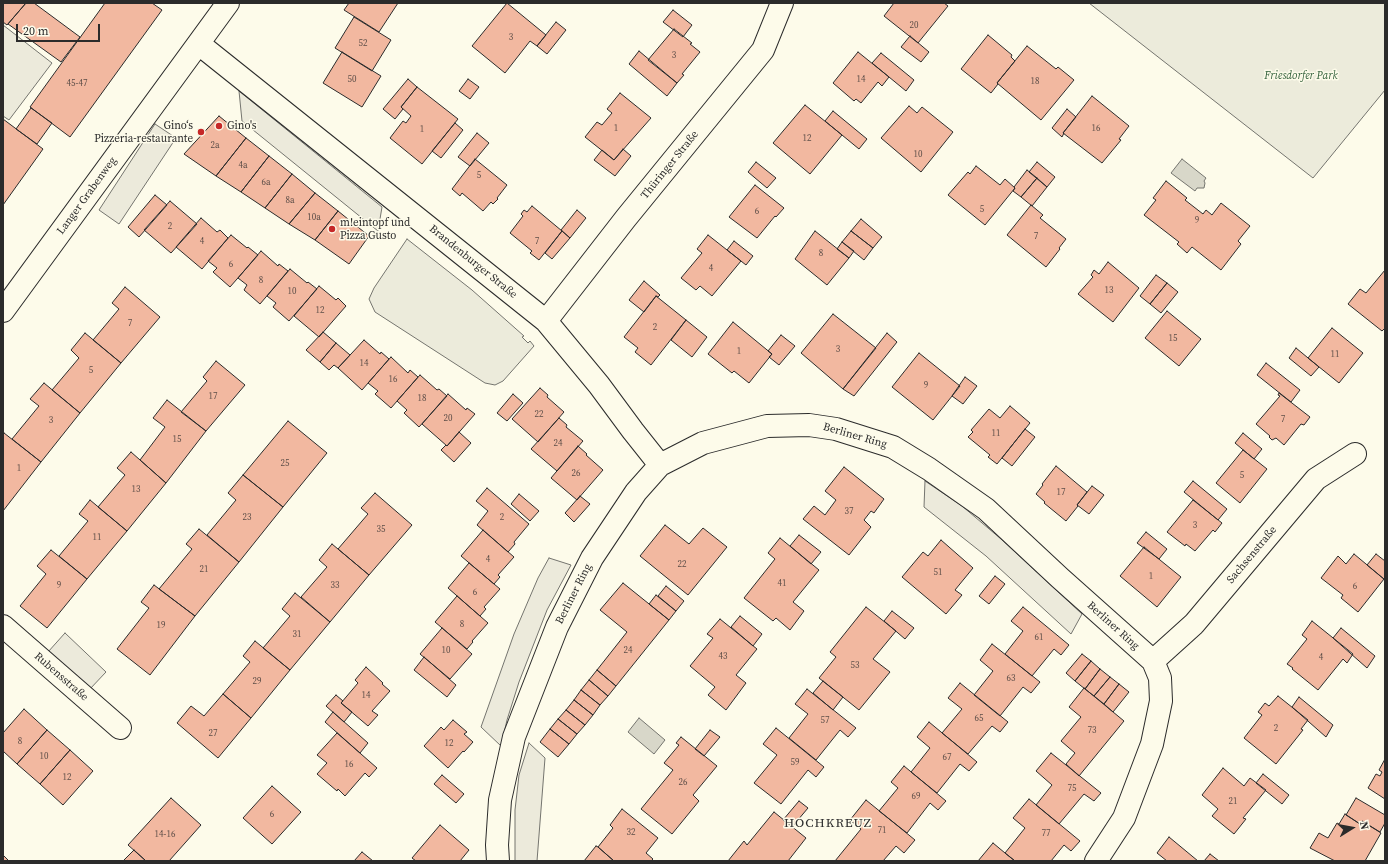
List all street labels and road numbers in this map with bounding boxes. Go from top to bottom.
street label: Thüringer Straße [638,128,702,202]
street label: Langer Grabenweg [54,155,120,237]
street label: Brandenburger Straße [426,223,520,301]
street label: Berliner Ring [822,421,888,451]
street label: Sachsenstraße [1224,524,1280,586]
street label: Berliner Ring [553,562,595,626]
street label: Berliner Ring [1084,599,1142,653]
street label: Rubensstraße [31,650,91,704]

